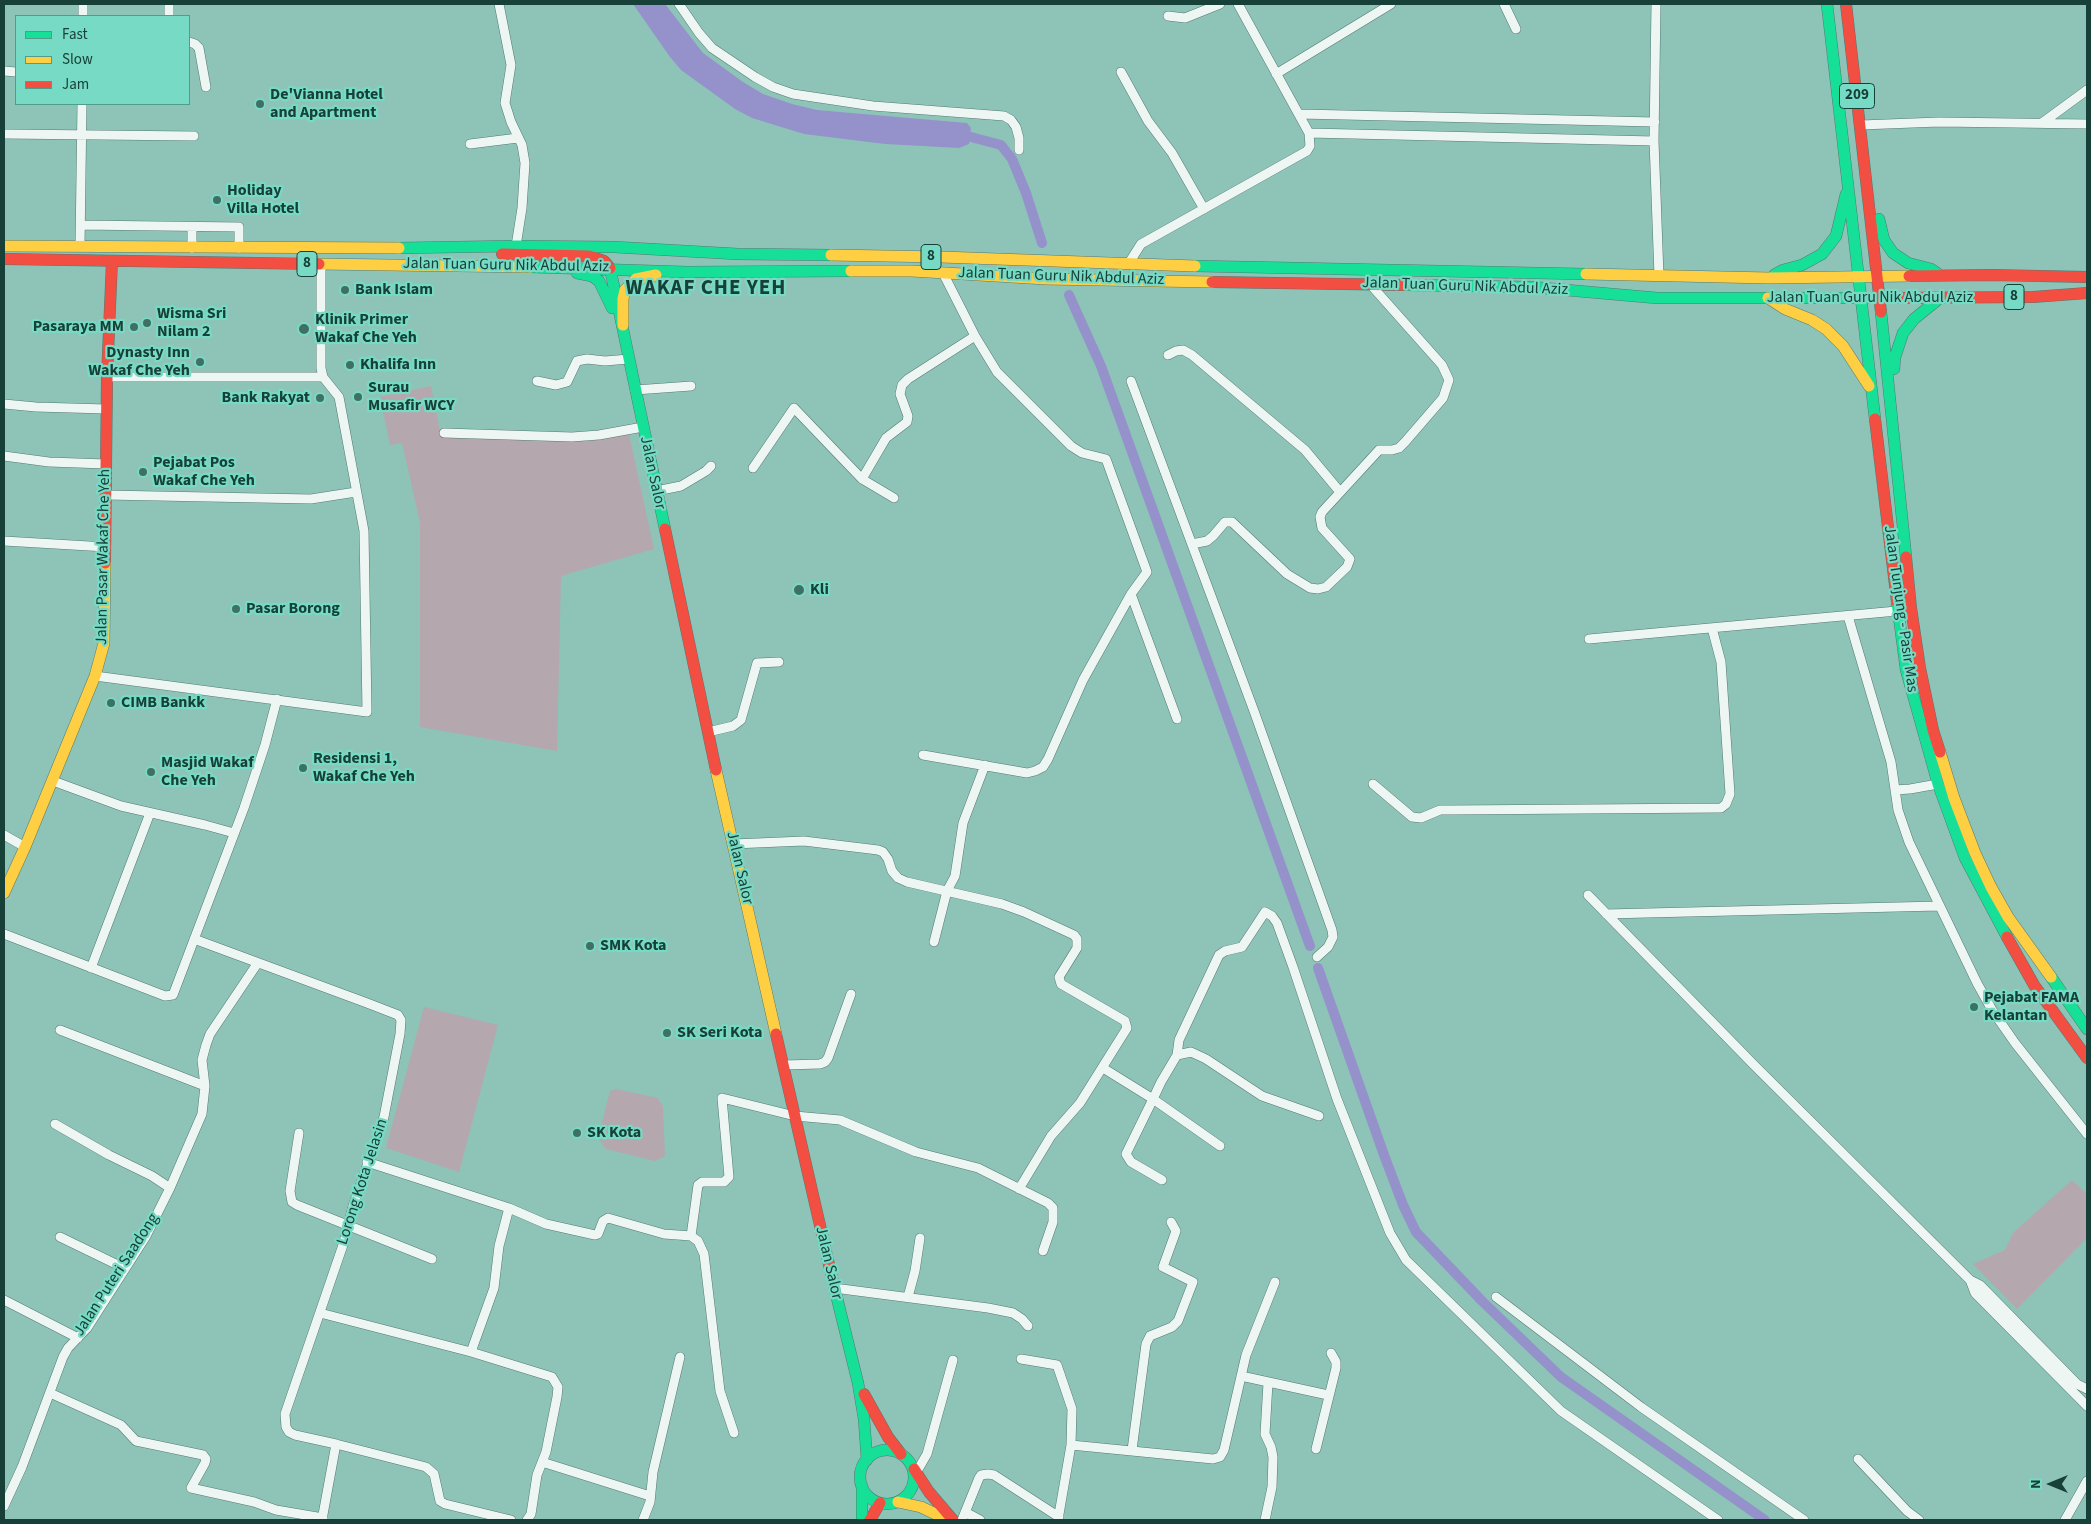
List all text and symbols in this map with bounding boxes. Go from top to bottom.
legend [15,15,190,105]
text: Fast [62,24,88,45]
text: Slow [62,49,93,70]
text: Jam [62,74,89,95]
road number: 209 [1840,84,1874,108]
place label: De'Vianna Hotel and Apartment [270,85,383,123]
marker: De'Vianna Hotel and Apartment [254,98,266,110]
place label: Holiday Villa Hotel [227,181,299,219]
marker: Holiday Villa Hotel [211,194,223,206]
road number: 8 [921,244,941,270]
road number: 8 [297,252,317,276]
street label: Jalan Tuan Guru Nik Abdul Aziz [403,255,609,277]
street label: Jalan Tuan Guru Nik Abdul Aziz [958,264,1164,290]
street label: Jalan Tuan Guru Nik Abdul Aziz [1362,274,1568,300]
district label: WAKAF CHE YEH [624,276,788,302]
place label: Bank Islam [355,280,433,300]
marker: Bank Islam [339,284,351,296]
road number: 8 [2004,284,2024,310]
street label: Jalan Tuan Guru Nik Abdul Aziz [1767,288,1973,308]
place label: Wisma Sri Nilam 2 [157,304,227,342]
place label: Klinik Primer Wakaf Che Yeh [315,310,417,348]
place label: Pasaraya MM [33,317,124,337]
marker: Wisma Sri Nilam 2 [141,317,153,329]
marker: Pasaraya MM [128,321,140,333]
marker: Klinik Primer Wakaf Che Yeh [297,322,311,336]
place label: Dynasty Inn Wakaf Che Yeh [88,343,190,381]
place label: Khalifa Inn [360,355,436,375]
marker: Dynasty Inn Wakaf Che Yeh [194,356,206,368]
marker: Khalifa Inn [344,359,356,371]
place label: Surau Musafir WCY [368,378,455,416]
place label: Bank Rakyat [222,388,310,408]
marker: Surau Musafir WCY [352,391,364,403]
marker: Bank Rakyat [314,392,326,404]
street label: Jalan Salor [635,434,669,512]
place label: Pejabat Pos Wakaf Che Yeh [153,453,255,491]
marker: Pejabat Pos Wakaf Che Yeh [137,466,149,478]
street label: Jalan Pasar Wakaf Che Yeh [93,469,115,645]
street label: Jalan Tunjung - Pasir Mas [1879,524,1921,694]
place label: Kli [810,580,829,600]
marker: Kli [792,583,806,597]
place label: Pasar Borong [246,599,340,619]
marker: Pasar Borong [230,603,242,615]
place label: CIMB Bankk [121,693,205,713]
marker: CIMB Bankk [105,697,117,709]
place label: Residensi 1, Wakaf Che Yeh [313,749,415,787]
place label: Masjid Wakaf Che Yeh [161,753,254,791]
marker: Residensi 1, Wakaf Che Yeh [297,762,309,774]
marker: Masjid Wakaf Che Yeh [145,766,157,778]
street label: Jalan Salor [721,829,757,907]
place label: SMK Kota [600,936,666,956]
marker: SMK Kota [584,940,596,952]
place label: Pejabat FAMA Kelantan [1984,988,2079,1026]
marker: Pejabat FAMA Kelantan [1968,1001,1980,1013]
place label: SK Seri Kota [677,1023,762,1043]
marker: SK Seri Kota [661,1027,673,1039]
street label: Lorong Kota Jelasin [334,1117,392,1247]
place label: SK Kota [587,1123,641,1143]
marker: SK Kota [571,1127,583,1139]
street label: Jalan Puteri Saadong [70,1210,164,1340]
street label: Jalan Salor [810,1224,846,1302]
north arrow [2026,1459,2076,1509]
text: N [2026,1479,2046,1489]

